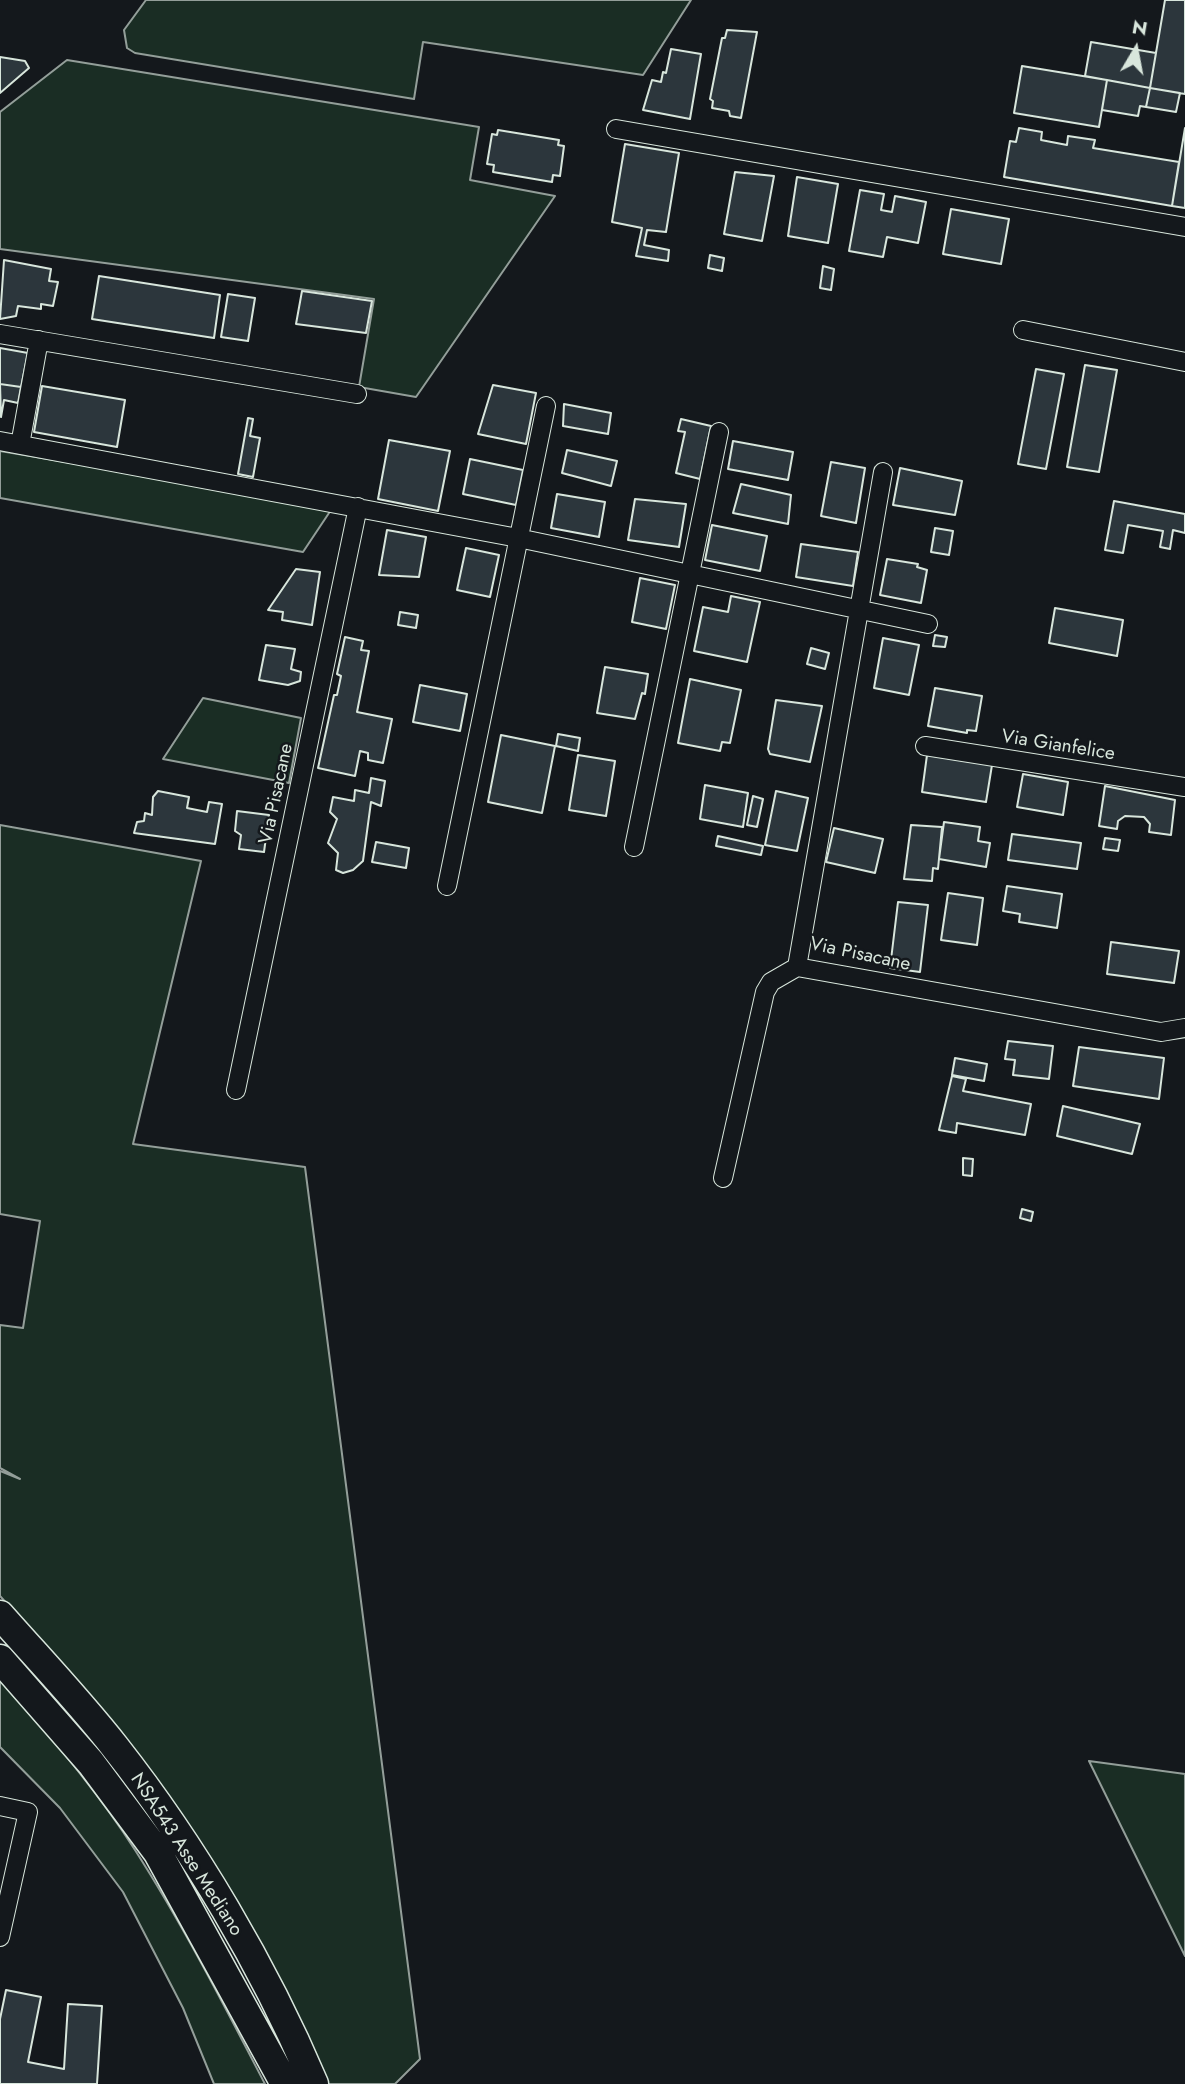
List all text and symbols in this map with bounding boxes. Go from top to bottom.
text: N [1130,13,1150,42]
north arrow [1101,14,1171,84]
street label: Via Gianfelice [1000,726,1116,766]
street label: Via Pisacane [255,742,299,846]
street label: Via Pisacane [808,933,912,977]
street label: NSA543 Asse Mediano [125,1769,247,1941]

